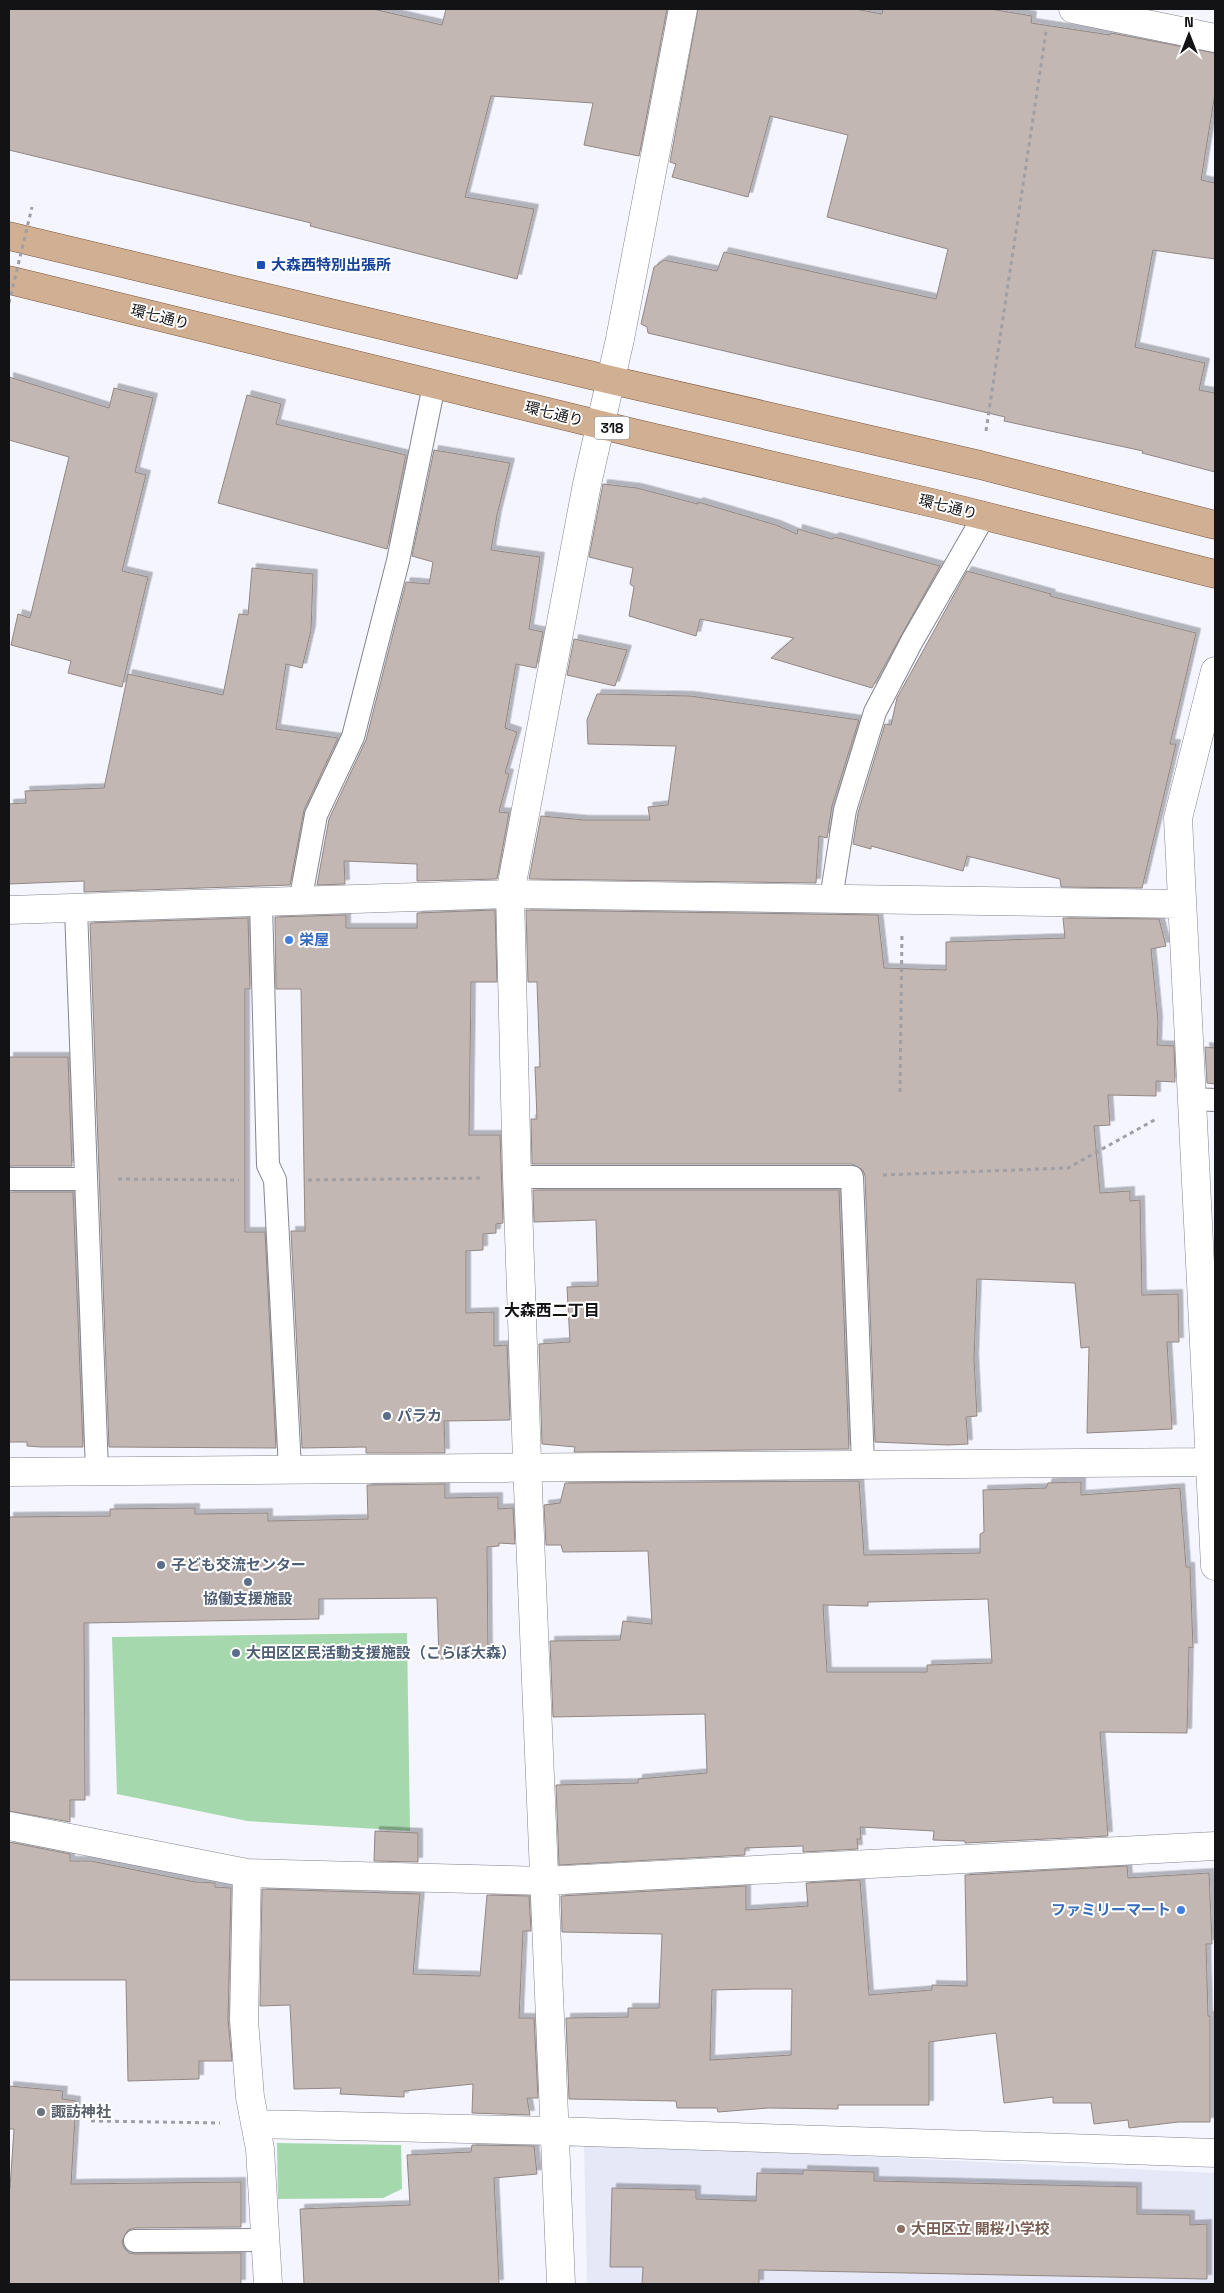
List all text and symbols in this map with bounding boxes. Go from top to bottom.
north arrow [1164,10,1214,60]
text: N [1184,13,1194,31]
place label: 大森西特別出張所 [271,255,391,274]
marker: 大森西特別出張所 [255,259,267,271]
street label: 環七通り [129,300,192,333]
street label: 環七通り [523,397,586,430]
road number: 318 [594,416,630,439]
street label: 環七通り [917,490,980,523]
place label: 栄屋 [299,930,329,949]
marker: 栄屋 [283,934,295,946]
district label: 大森西二丁目 [504,1300,600,1321]
place label: パラカ [397,1406,442,1425]
marker: パラカ [381,1410,393,1422]
place label: 子ども交流センター [171,1555,306,1574]
marker: 子ども交流センター [155,1559,167,1571]
marker: 協働支援施設 [242,1576,254,1588]
place label: 協働支援施設 [203,1589,293,1608]
place label: 大田区区民活動支援施設（こらぼ大森） [246,1643,516,1662]
marker: 大田区区民活動支援施設（こらぼ大森） [230,1647,242,1659]
place label: ファミリーマート [1051,1900,1171,1919]
marker: ファミリーマート [1175,1904,1187,1916]
place label: 諏訪神社 [51,2102,111,2121]
marker: 諏訪神社 [35,2106,47,2118]
place label: 大田区立 開桜小学校 [911,2219,1050,2238]
marker: 大田区立 開桜小学校 [895,2223,907,2235]

